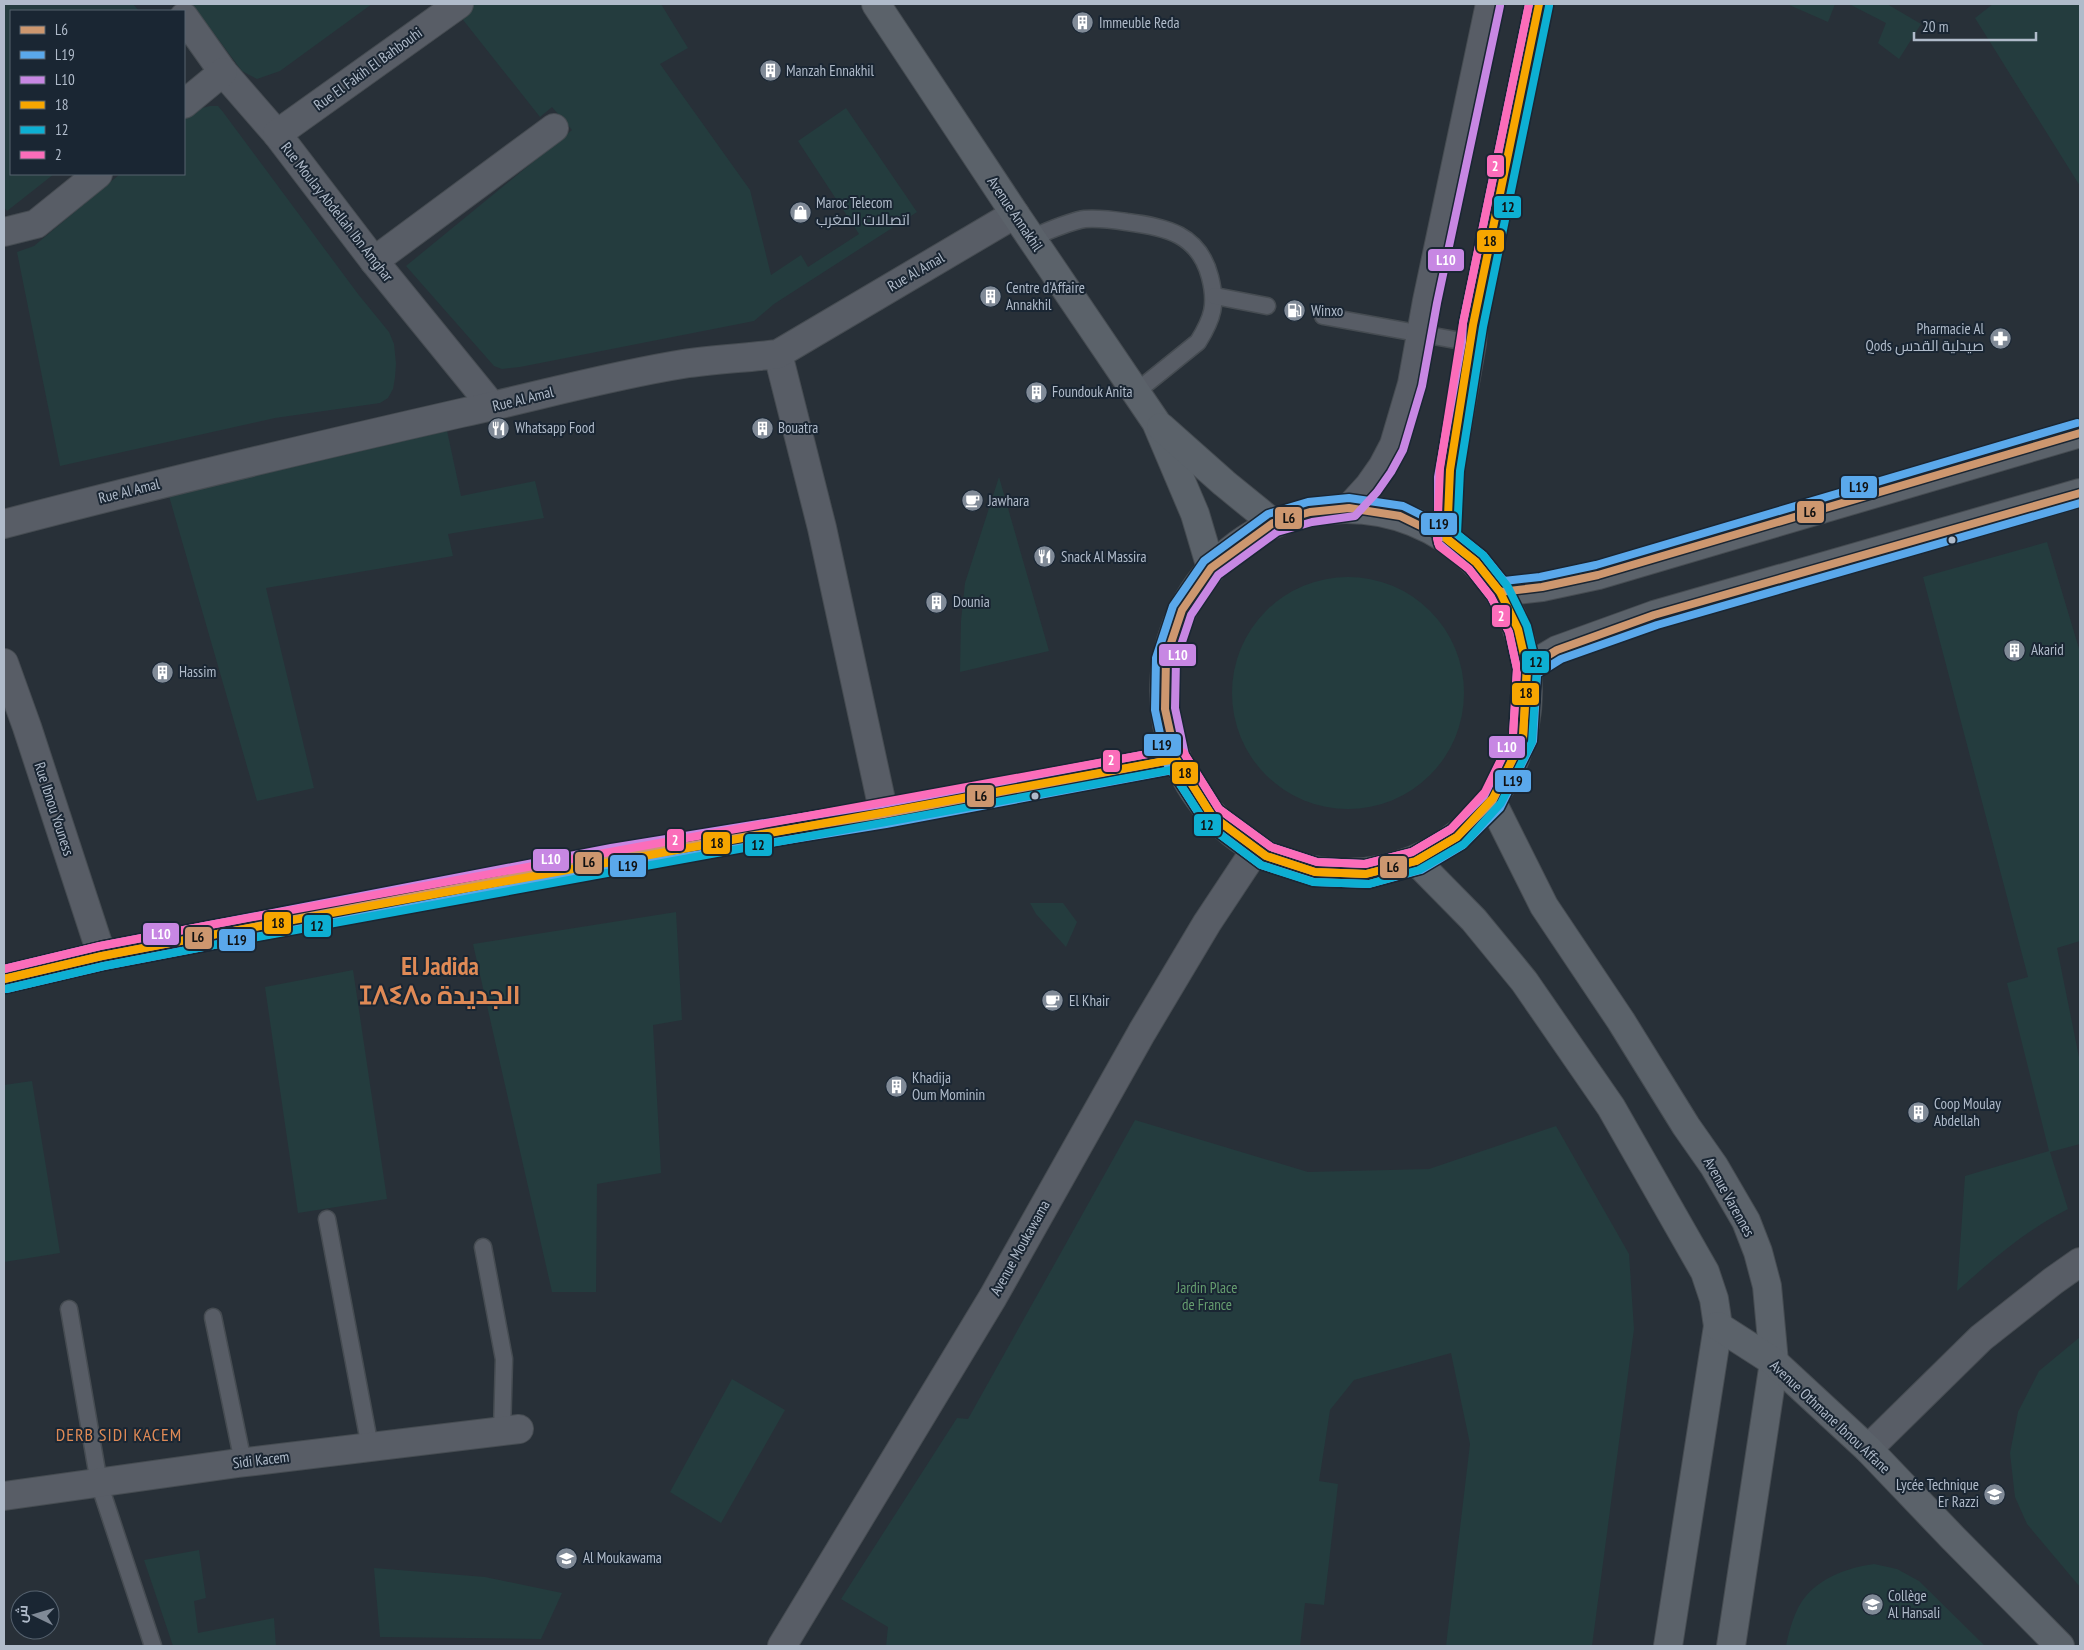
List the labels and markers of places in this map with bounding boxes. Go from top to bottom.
building icon: Immeuble Reda [1071,11,1095,35]
place label: Immeuble Reda [1099,13,1179,32]
building icon: Manzah Ennakhil [758,59,782,83]
place label: Manzah Ennakhil [786,61,875,80]
place label: Maroc Telecom اتصالات المغرب [816,193,910,229]
shop icon: Maroc Telecom اتصالات المغرب [788,200,812,224]
place label: Centre d'Affaire Annakhil [1006,278,1085,314]
building icon: Centre d'Affaire Annakhil [978,285,1002,309]
fuel station icon: Winxo [1283,299,1307,323]
place label: Winxo [1311,301,1343,320]
place label: Pharmacie Al Qods صيدلية القدس [1865,319,1984,356]
pharmacy icon: Pharmacie Al Qods صيدلية القدس [1988,326,2012,350]
building icon: Foundouk Anita [1024,380,1048,404]
place label: Foundouk Anita [1052,382,1133,401]
restaurant icon: Whatsapp Food [487,416,511,440]
building icon: Bouatra [750,416,774,440]
place label: Whatsapp Food [515,418,595,437]
place label: Bouatra [778,418,818,437]
cafe icon: Jawhara [960,489,984,513]
place label: Jawhara [987,491,1029,510]
unlabelled marker [1947,535,1957,545]
restaurant icon: Snack Al Massira [1033,545,1057,569]
place label: Snack Al Massira [1061,547,1146,566]
building icon: Dounia [925,590,949,614]
place label: Dounia [953,592,990,611]
building icon: Akarid [2003,638,2027,662]
place label: Akarid [2031,640,2064,659]
building icon: Hassim [151,660,175,684]
place label: Hassim [179,662,216,681]
unlabelled marker [1030,791,1040,801]
cafe icon: El Khair [1041,989,1065,1013]
place label: El Khair [1069,991,1110,1010]
place label: Khadija Oum Mominin [912,1068,985,1104]
building icon: Khadija Oum Mominin [884,1075,908,1099]
place label: Coop Moulay Abdellah [1934,1094,2001,1130]
building icon: Coop Moulay Abdellah [1906,1101,1930,1125]
place label: Lycée Technique Er Razzi [1896,1475,1979,1511]
school or university icon: Lycée Technique Er Razzi [1983,1482,2007,1506]
school or university icon: Al Moukawama [555,1546,579,1570]
place label: Al Moukawama [583,1548,662,1567]
place label: Collège Al Hansali [1888,1586,1940,1622]
school or university icon: Collège Al Hansali [1860,1593,1884,1617]

